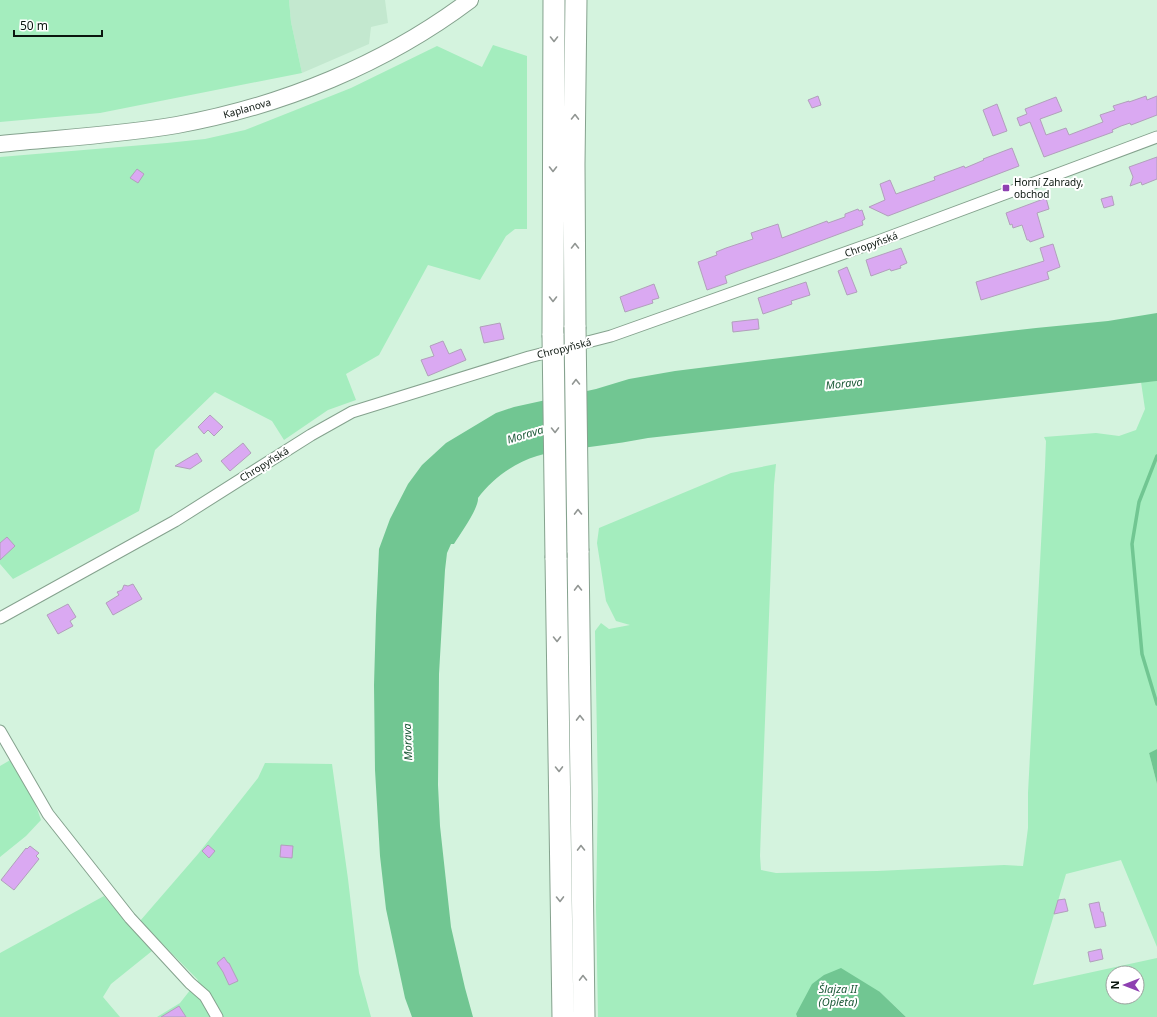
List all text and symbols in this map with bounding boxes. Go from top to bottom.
scale bar [14,12,102,38]
text: 50 m [20,17,48,34]
one-way arrow [550,36,558,42]
street label: Kaplanova [222,95,272,121]
one-way arrow [571,114,579,120]
one-way arrow [549,166,557,172]
place label: Horní Zahrady, obchod [1014,175,1084,201]
marker: Horní Zahrady, obchod [1001,183,1011,193]
street label: Chropyňská [843,228,899,260]
one-way arrow [571,243,579,249]
one-way arrow [549,296,557,302]
street label: Chropyňská [535,335,593,361]
water label: Morava [825,374,864,392]
one-way arrow [572,379,580,385]
water label: Morava [505,421,546,447]
one-way arrow [550,427,559,433]
street label: Chropyňská [237,443,291,485]
one-way arrow [573,509,582,515]
one-way arrow [574,585,583,591]
one-way arrow [553,636,561,642]
one-way arrow [576,715,584,721]
water label: Morava [399,722,415,761]
one-way arrow [555,766,563,772]
one-way arrow [577,845,585,851]
one-way arrow [556,896,564,902]
north arrow [1105,965,1145,1005]
one-way arrow [579,975,587,981]
water label: Šlajza II (Opleta) [819,981,859,1009]
text: N [1107,981,1122,989]

